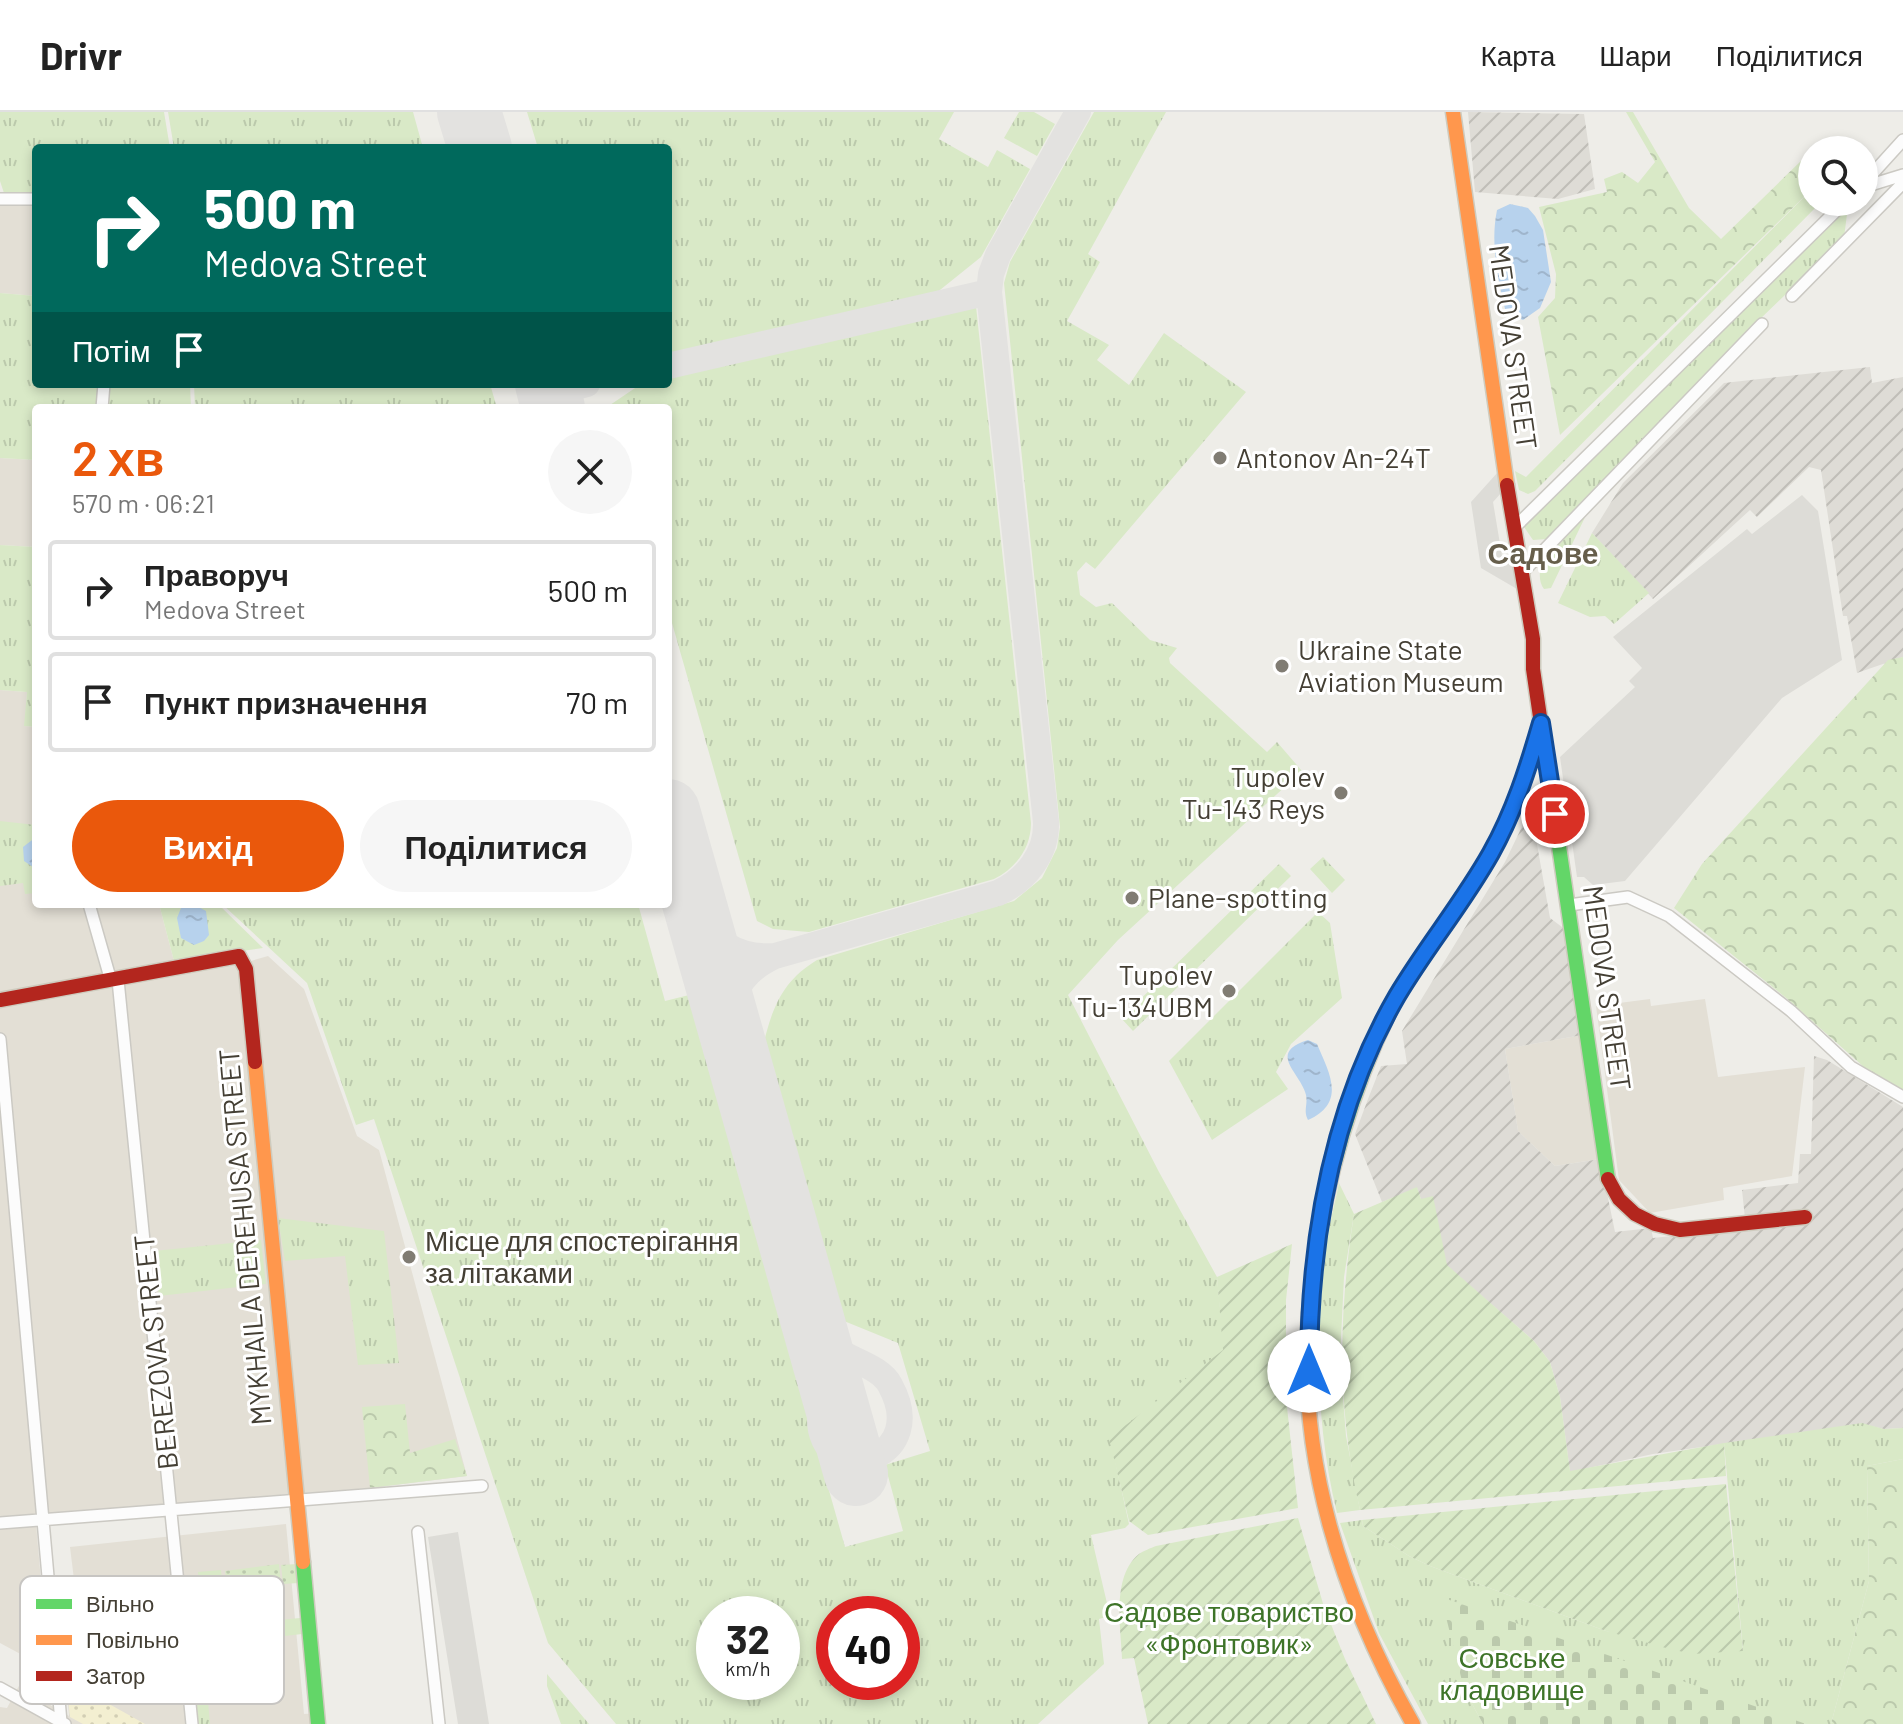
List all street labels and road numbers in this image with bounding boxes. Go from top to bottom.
street label: MEDOVA STREET [1483,242,1545,452]
street label: MEDOVA STREET [1577,883,1639,1093]
street label: MYKHAILA DEREHUSA STREET [211,1047,277,1427]
street label: BEREZOVA STREET [126,1233,184,1471]

